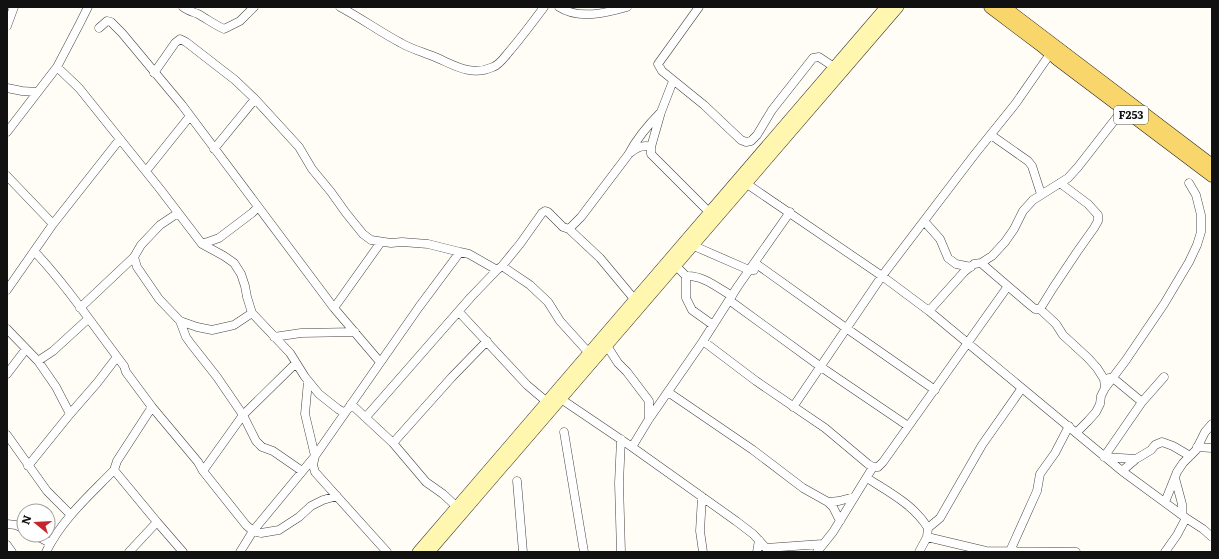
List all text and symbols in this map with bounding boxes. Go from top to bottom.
road number: F253 [1114,106,1148,124]
north arrow [16,503,56,543]
text: N [17,513,35,526]

